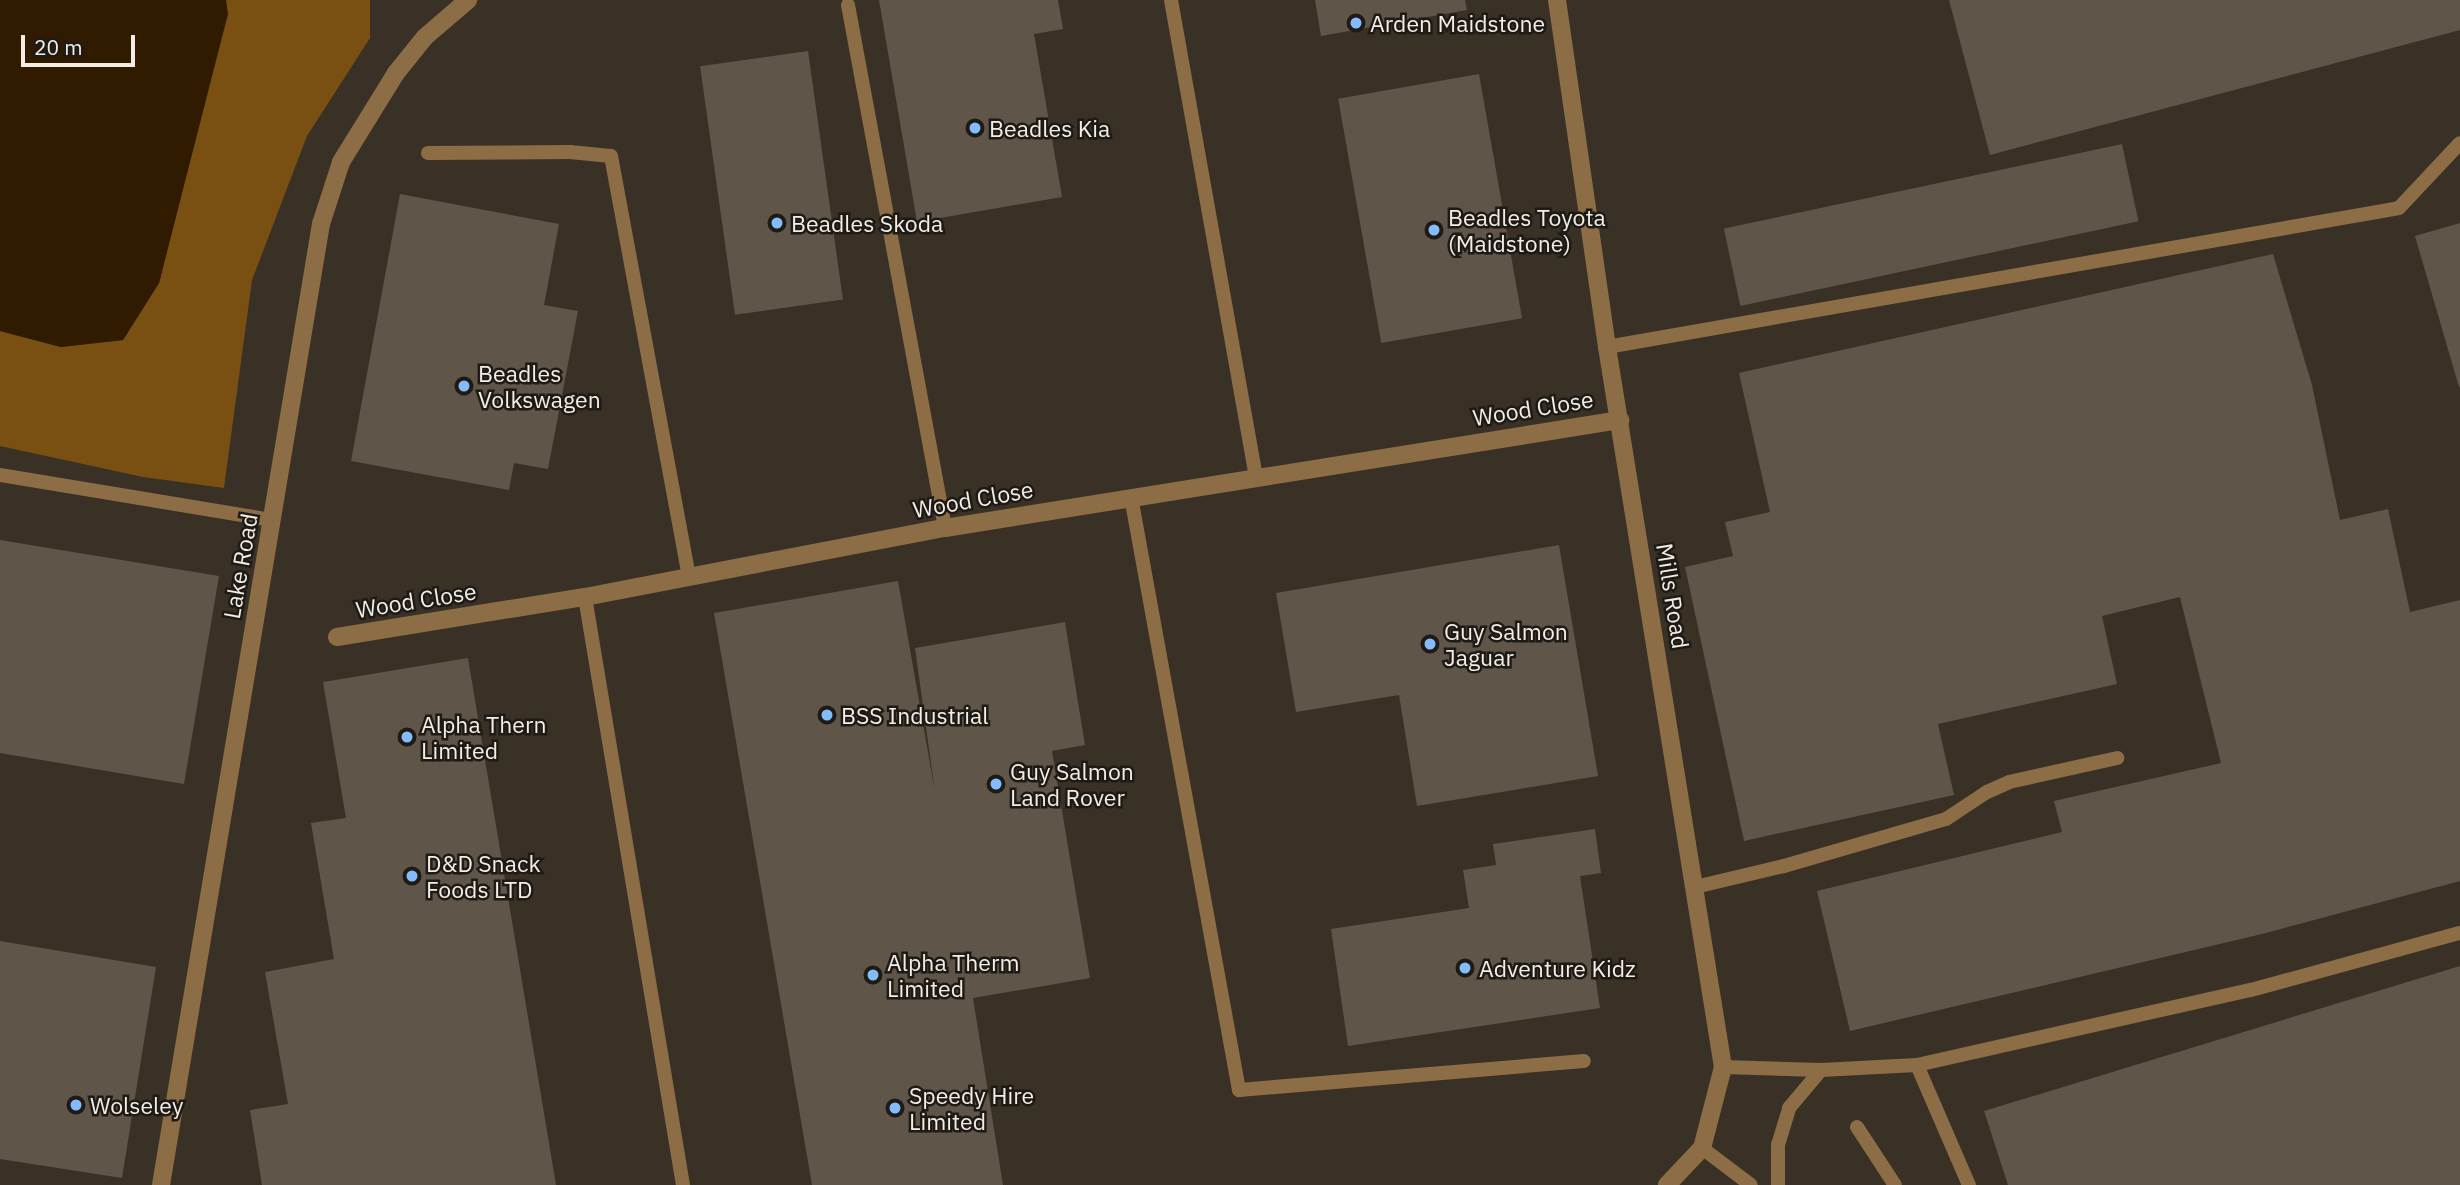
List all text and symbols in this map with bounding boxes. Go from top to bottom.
place label: Arden Maidstone [1370,9,1545,37]
marker: Arden Maidstone [1348,15,1364,31]
scale bar [24,21,138,65]
text: 20 m [34,33,83,61]
place label: Beadles Kia [989,114,1110,142]
marker: Beadles Kia [967,120,983,136]
place label: Beadles Toyota (Maidstone) [1448,203,1606,257]
place label: Beadles Skoda [791,209,943,237]
marker: Beadles Skoda [769,215,785,231]
marker: Beadles Toyota (Maidstone) [1426,222,1442,238]
place label: Beadles Volkswagen [478,359,601,413]
marker: Beadles Volkswagen [456,378,472,394]
street label: Wood Close [1471,385,1595,431]
street label: Wood Close [911,475,1035,523]
street label: Lake Road [217,511,263,621]
street label: Mills Road [1651,541,1695,651]
street label: Wood Close [354,577,478,623]
place label: Guy Salmon Jaguar [1444,617,1568,671]
marker: Guy Salmon Jaguar [1422,636,1438,652]
place label: BSS Industrial [841,701,988,729]
marker: BSS Industrial [819,707,835,723]
place label: Alpha Thern Limited [421,710,546,764]
marker: Alpha Thern Limited [399,729,415,745]
place label: Guy Salmon Land Rover [1010,757,1134,811]
marker: Guy Salmon Land Rover [988,776,1004,792]
place label: D&D Snack Foods LTD [426,849,541,903]
marker: D&D Snack Foods LTD [404,868,420,884]
place label: Alpha Therm Limited [887,948,1019,1002]
place label: Adventure Kidz [1479,954,1636,982]
marker: Adventure Kidz [1457,960,1473,976]
marker: Alpha Therm Limited [865,967,881,983]
place label: Speedy Hire Limited [909,1081,1034,1135]
place label: Wolseley [90,1091,183,1119]
marker: Wolseley [68,1097,84,1113]
marker: Speedy Hire Limited [887,1100,903,1116]

